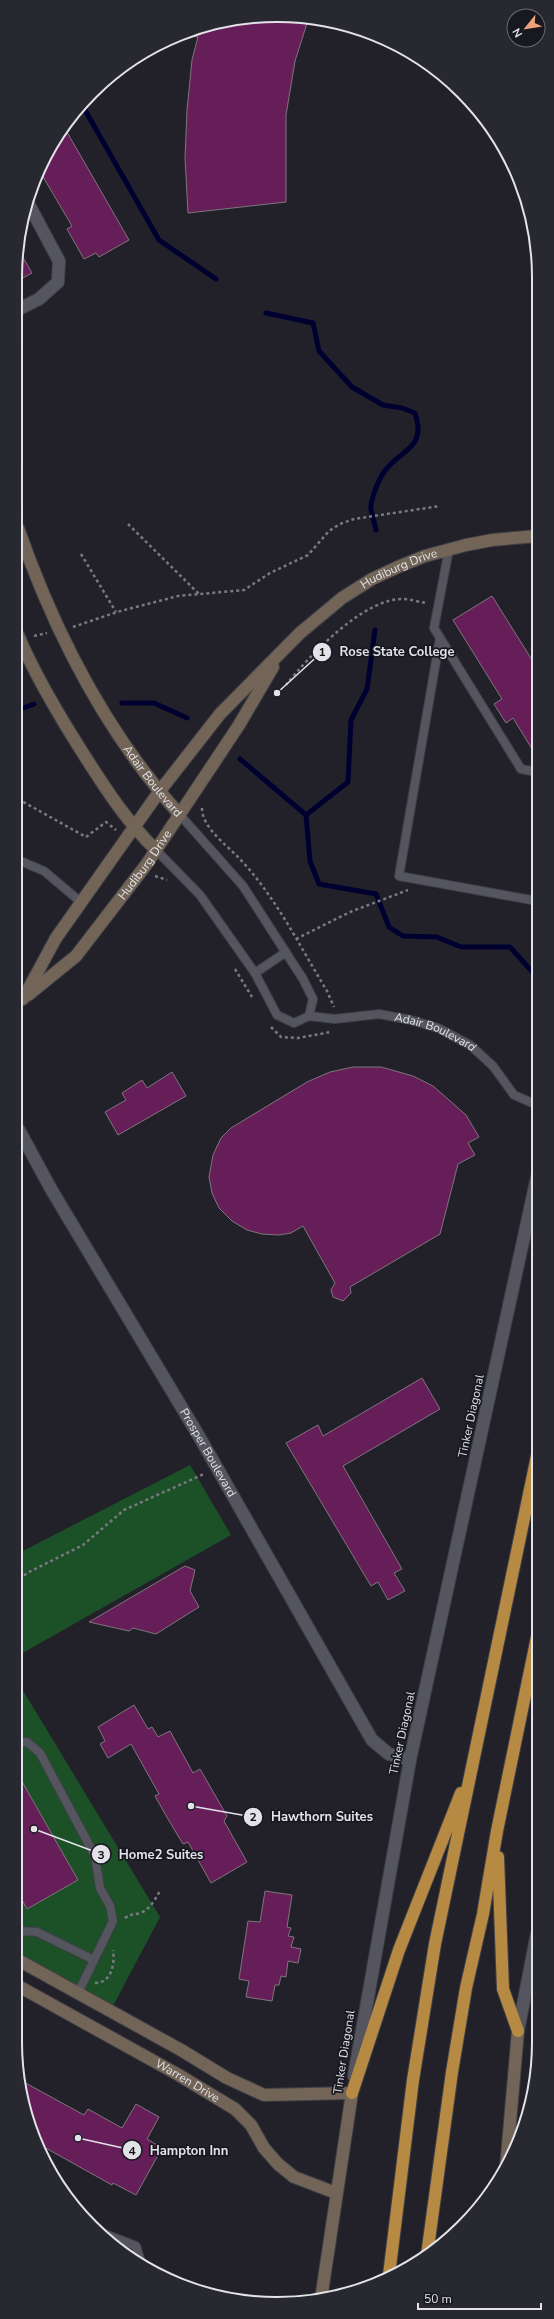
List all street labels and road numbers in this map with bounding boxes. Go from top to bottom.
street label: Hudiburg Drive [357,545,439,592]
street label: Adair Boulevard [119,742,186,820]
street label: Hudiburg Drive [114,827,175,903]
street label: Adair Boulevard [393,1009,480,1055]
street label: Tinker Diagonal [454,1372,488,1459]
street label: Prosper Boulevard [176,1405,240,1500]
street label: Tinker Diagonal [385,1689,419,1776]
street label: Tinker Diagonal [329,2008,359,2095]
street label: Warren Drive [152,2056,223,2106]

